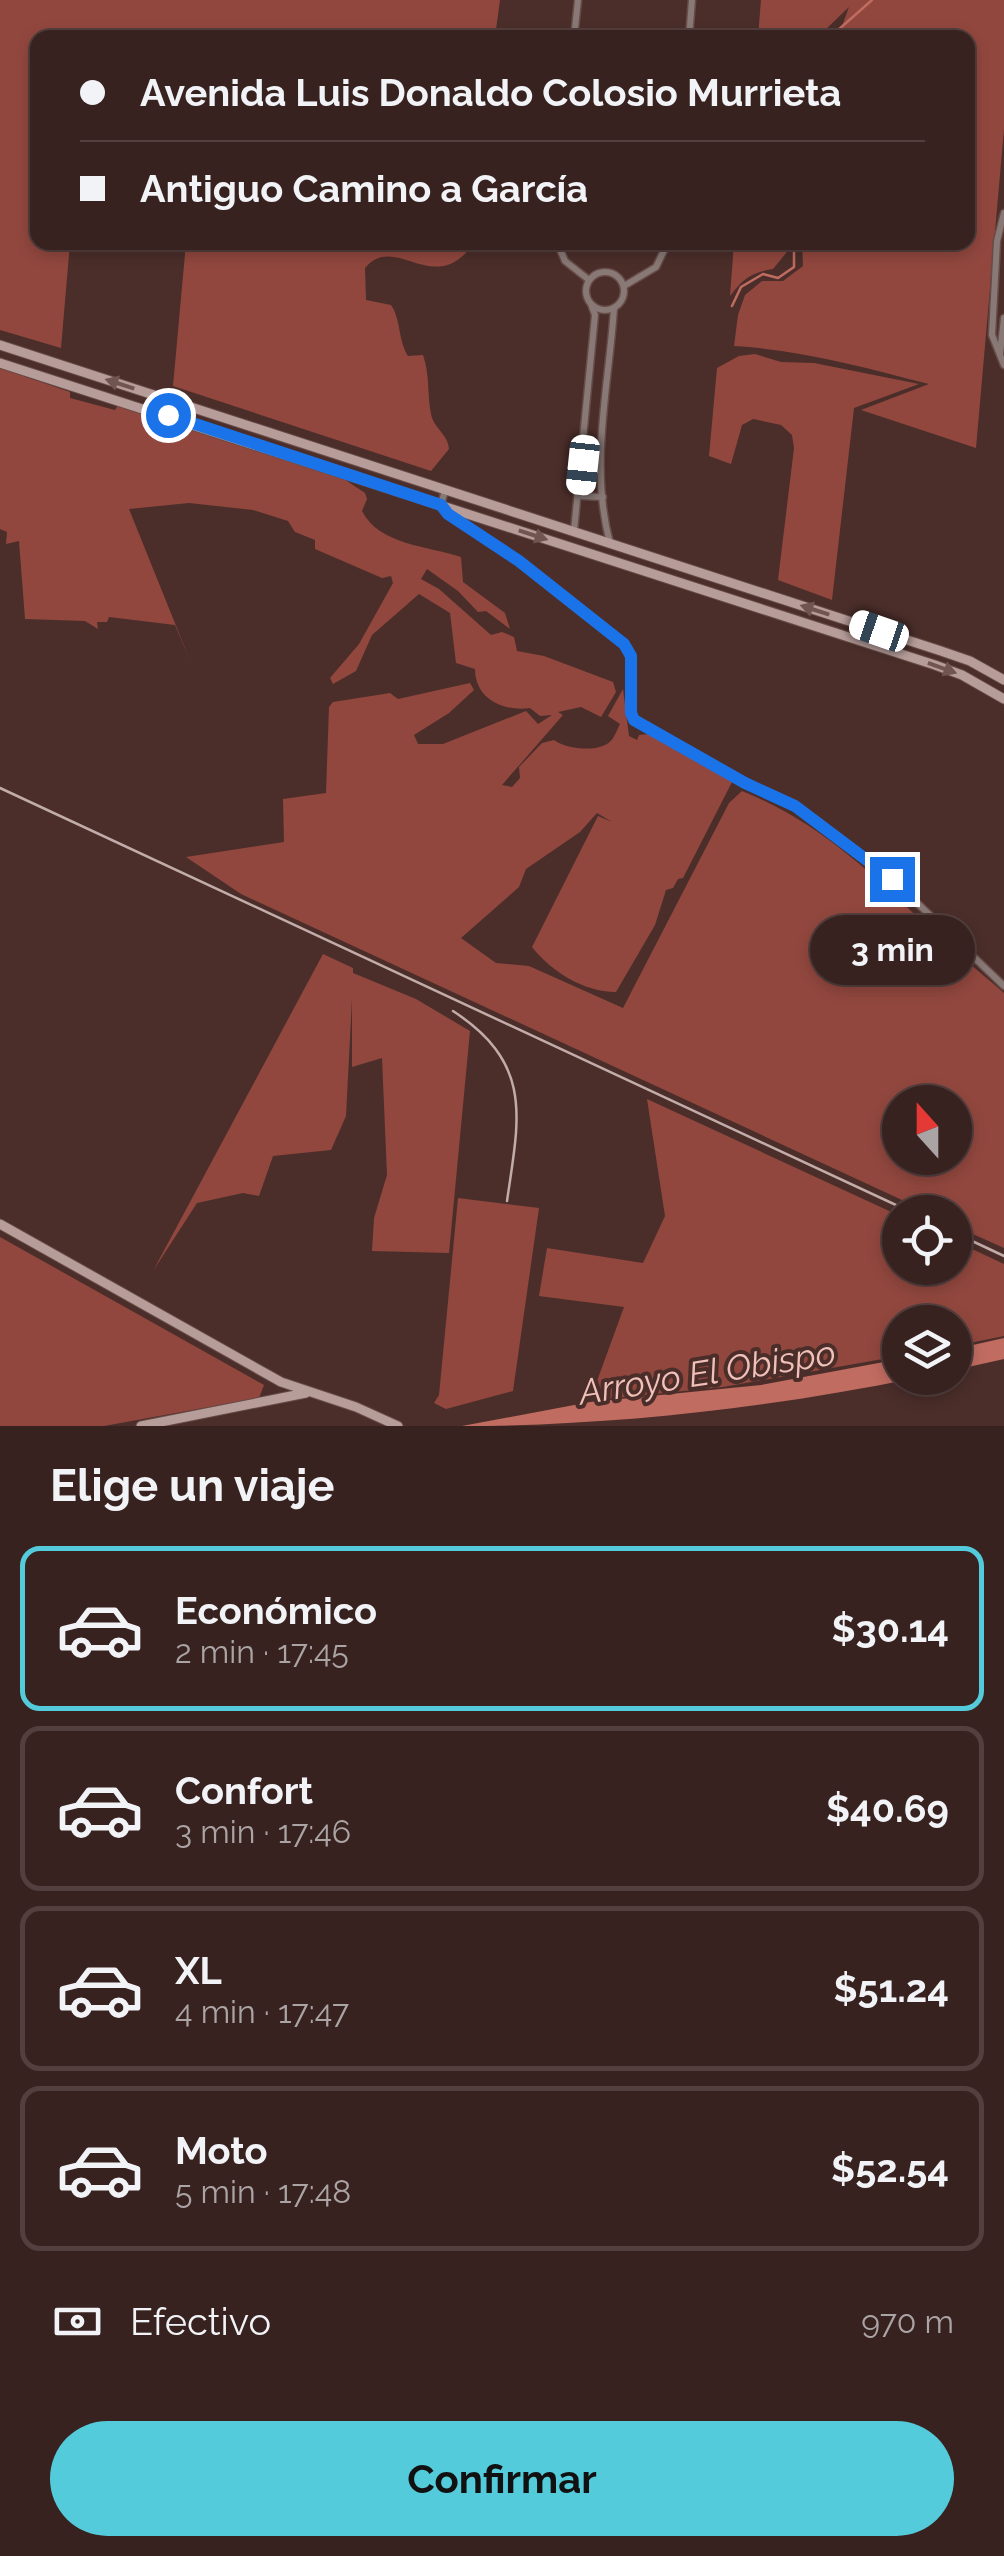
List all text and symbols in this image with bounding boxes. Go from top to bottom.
text: Avenida Luis Donaldo Colosio Murrieta [140,70,841,115]
text: Antiguo Camino a García [140,166,588,211]
one-way arrow [104,376,135,391]
route start [146,393,191,438]
car [565,434,601,496]
one-way arrow [519,529,549,544]
one-way arrow [800,601,830,616]
car [846,607,912,655]
one-way arrow [928,661,958,676]
route end [870,857,915,902]
callout: 3 min [810,914,974,984]
text: 3 min [851,931,934,968]
north arrow [882,1085,972,1175]
map controls [882,1085,972,1395]
button: locate [882,1195,972,1285]
button: layers [882,1305,972,1395]
water label: Arroyo El Obispo [574,1331,838,1413]
text: Elige un viaje [50,1459,334,1512]
icon: car [55,1584,145,1674]
text: Económico [175,1588,377,1633]
text: $30.14 [832,1606,949,1651]
text: 2 min · 17:45 [175,1633,349,1670]
icon: car [55,1764,145,1854]
text: Confort [175,1768,313,1813]
text: $40.69 [826,1786,949,1831]
text: 3 min · 17:46 [175,1813,351,1850]
icon: car [55,1944,145,2034]
text: XL [175,1948,222,1993]
text: $51.24 [833,1966,949,2011]
text: 4 min · 17:47 [175,1993,349,2030]
icon: car [55,2124,145,2214]
text: Moto [175,2128,268,2173]
text: $52.54 [831,2146,949,2191]
text: 5 min · 17:48 [175,2173,351,2210]
icon: cash [50,2294,105,2349]
text: Efectivo [130,2299,271,2344]
text: 970 m [861,2303,954,2340]
button: Confirmar [50,2421,954,2536]

